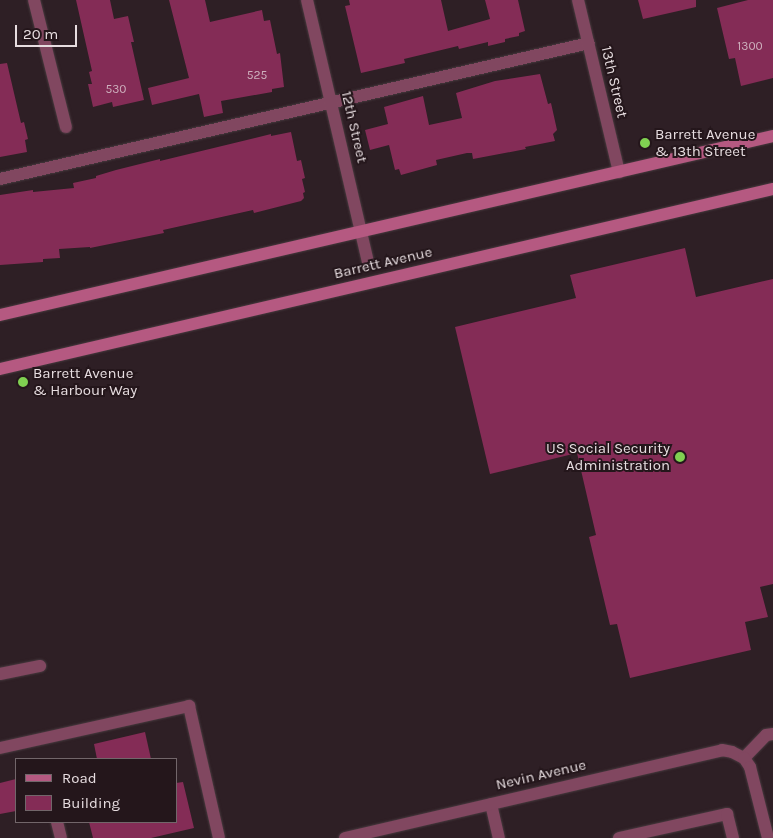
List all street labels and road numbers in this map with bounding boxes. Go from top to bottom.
street label: 13th Street [597,44,631,120]
street label: 12th Street [337,89,371,165]
street label: Barrett Avenue [332,243,434,283]
street label: Nevin Avenue [494,756,588,794]

